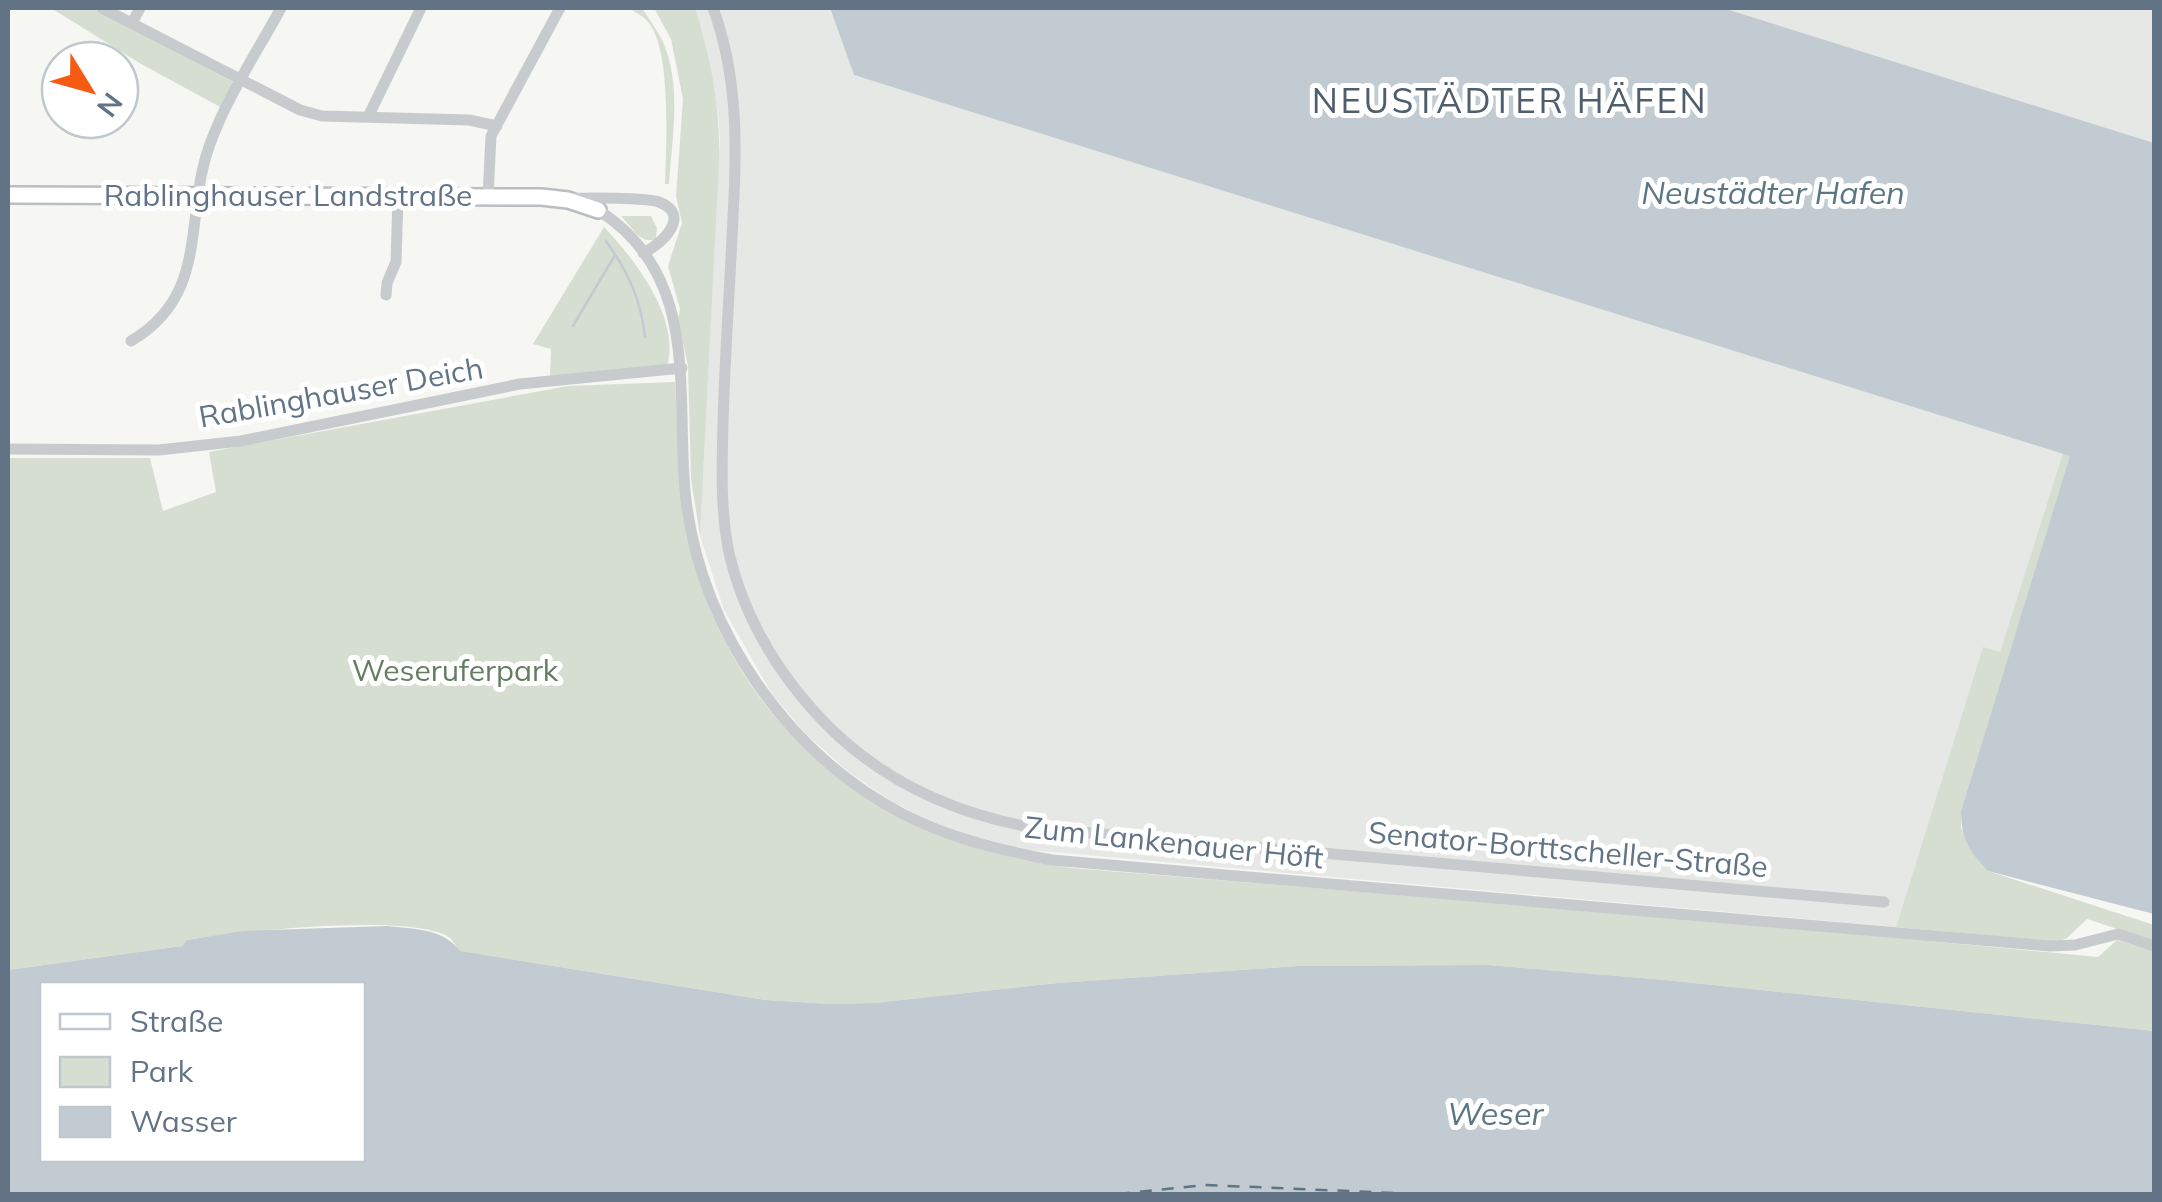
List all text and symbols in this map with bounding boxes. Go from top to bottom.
north arrow [40,40,140,140]
district label: NEUSTÄDTER HÄFEN [1312,78,1708,122]
text: N [90,86,131,124]
water label: Neustädter Hafen [1641,172,1905,212]
street label: Rablinghauser Landstraße [104,176,472,214]
street label: Rablinghauser Deich [196,348,486,436]
park label: Weseruferpark [352,651,559,689]
street label: Zum Lankenauer Höft [1023,807,1325,877]
street label: Senator-Borttscheller-Straße [1367,813,1769,885]
legend [40,982,365,1162]
text: Straße [130,1002,223,1040]
text: Park [130,1052,194,1090]
water label: Weser [1447,1093,1544,1133]
text: Wasser [130,1102,237,1140]

